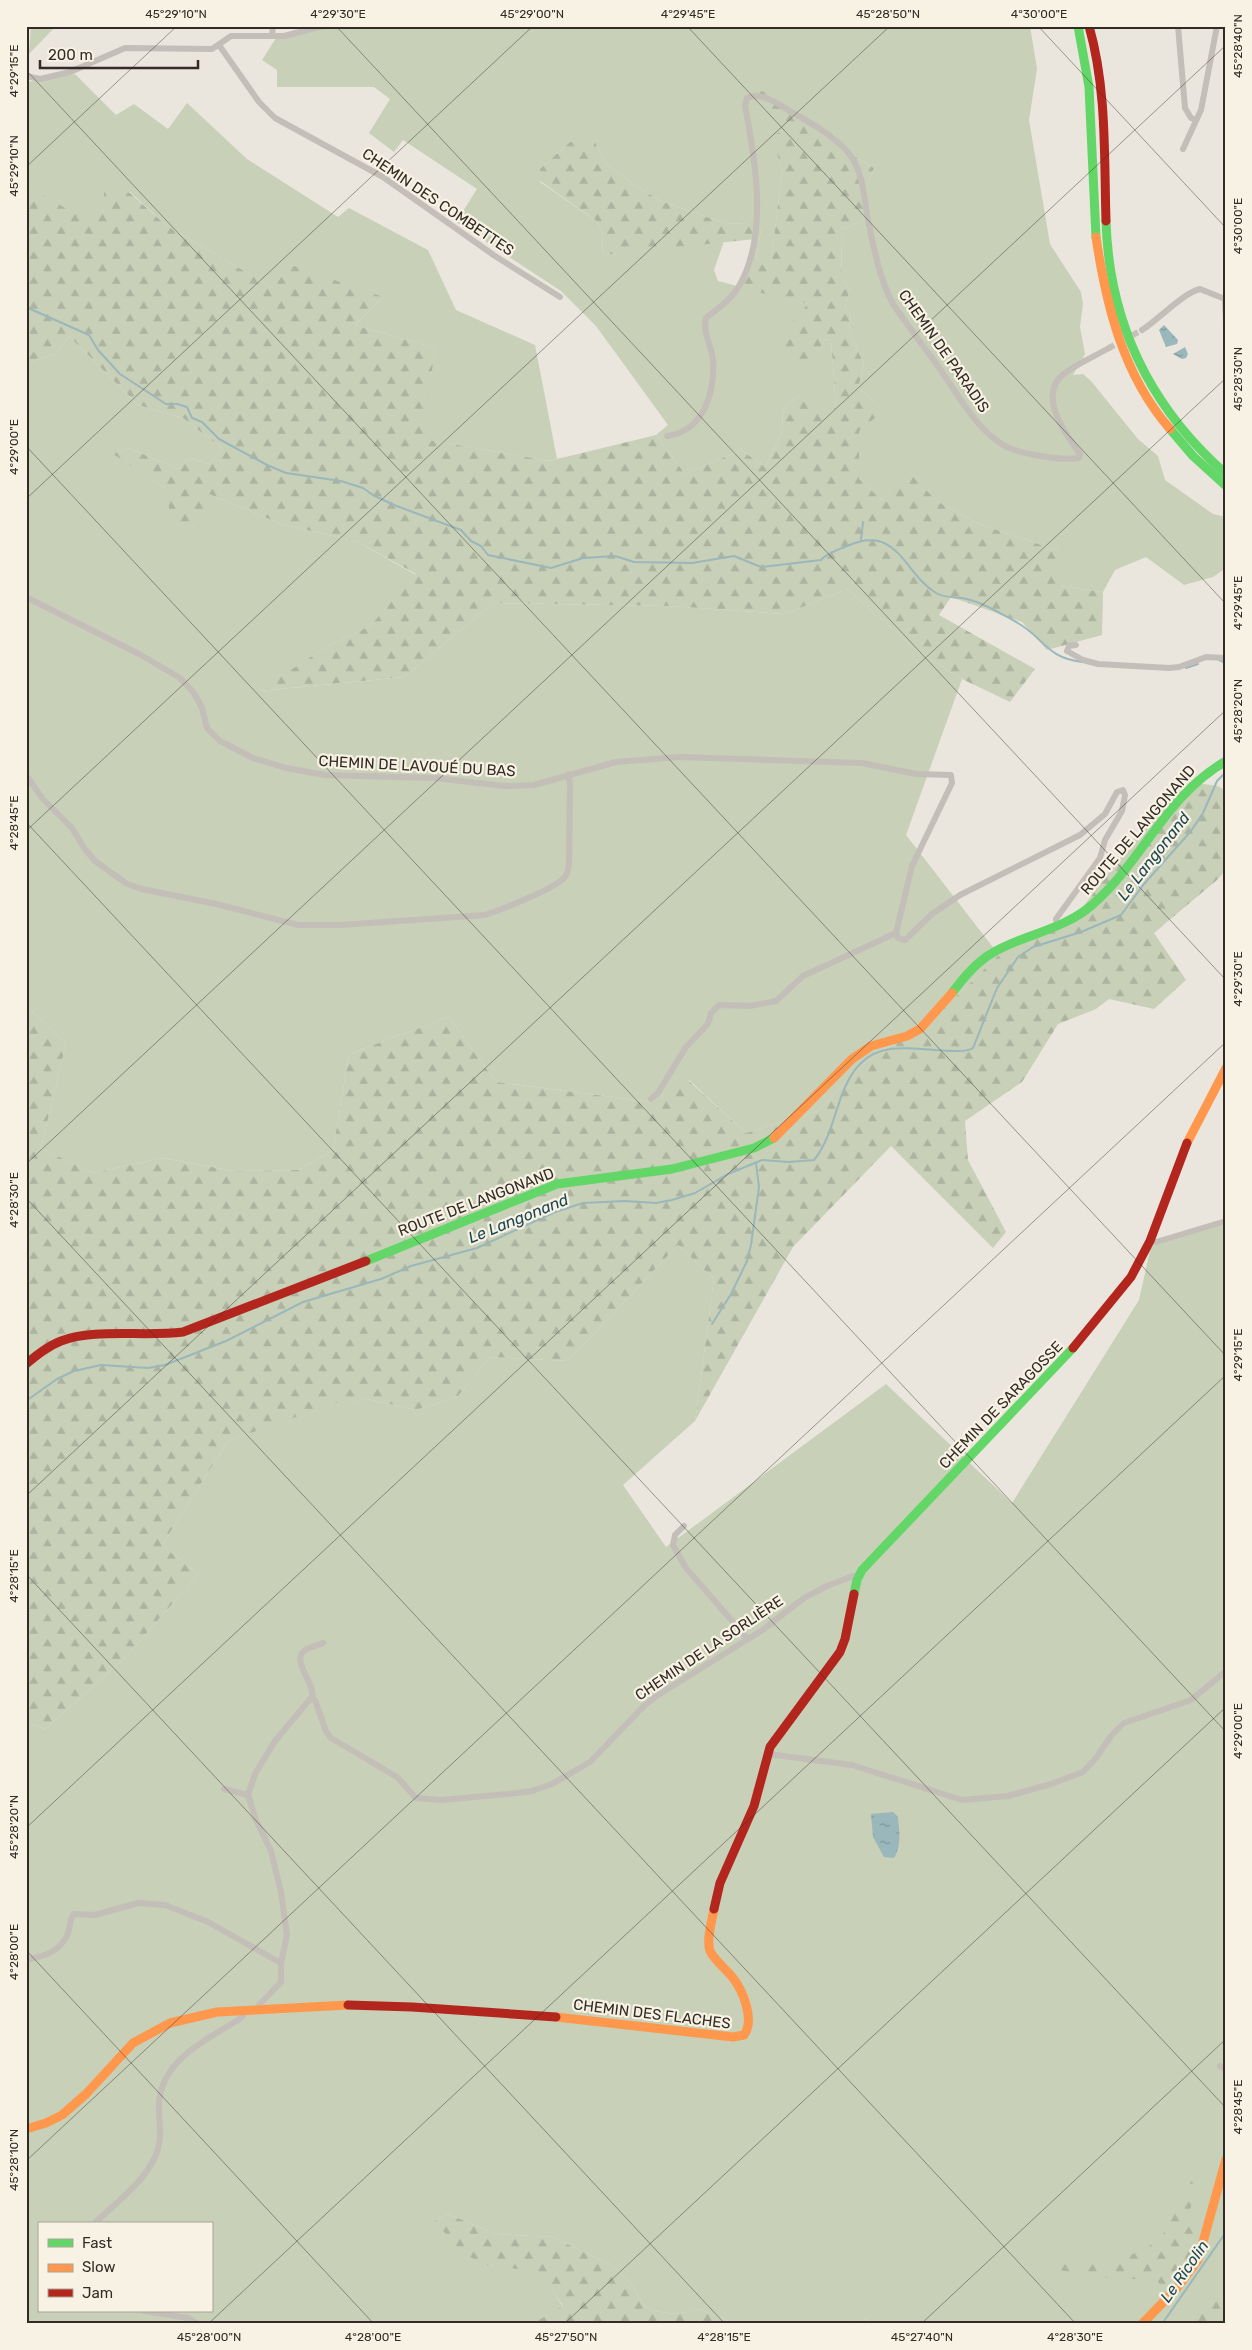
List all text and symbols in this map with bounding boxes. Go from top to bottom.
text: 45°29'10"N [145,7,207,21]
text: 4°29'30"E [310,7,366,21]
text: 45°29'00"N [500,7,564,21]
text: 4°29'45"E [661,7,715,21]
text: 45°28'50"N [856,7,920,21]
text: 4°30'00"E [1011,7,1067,21]
text: 45°28'40"N [1231,14,1245,78]
scale bar [40,38,198,70]
text: 4°29'15"E [7,45,21,97]
text: 200 m [48,46,93,64]
text: 45°29'10"N [7,135,21,197]
street label: CHEMIN DES COMBETTES [359,144,517,260]
text: 4°30'00"E [1231,198,1245,254]
street label: CHEMIN DE PARADIS [895,286,993,416]
text: 45°28'30"N [1231,347,1245,411]
text: 4°29'00"E [7,419,21,475]
text: 4°29'45"E [1231,576,1245,630]
text: 45°28'20"N [1231,679,1245,743]
street label: CHEMIN DE LAVOUÉ DU BAS [318,752,516,780]
street label: ROUTE DE LANGONAND [1077,762,1199,898]
text: 4°28'45"E [7,795,21,851]
water label: Le Langonand [1113,808,1194,904]
text: 4°29'30"E [1231,951,1245,1007]
street label: ROUTE DE LANGONAND [395,1164,557,1240]
text: 4°28'30"E [7,1172,21,1228]
water label: Le Langonand [465,1190,572,1247]
text: 4°29'15"E [1231,1329,1245,1381]
street label: CHEMIN DE SARAGOSSE [935,1338,1067,1472]
text: 4°28'15"E [7,1549,21,1603]
street label: CHEMIN DE LA SORLIÈRE [632,1592,786,1704]
text: 4°29'00"E [1231,1703,1245,1759]
text: 45°28'20"N [7,1795,21,1859]
text: 4°28'00"E [7,1924,21,1980]
street label: CHEMIN DES FLACHES [572,1995,732,2033]
text: 4°28'45"E [1231,2079,1245,2135]
text: 45°28'10"N [7,2129,21,2191]
legend [38,2222,212,2312]
text: Fast [82,2234,112,2252]
water label: Le Ricolin [1156,2237,1213,2306]
text: Slow [82,2258,115,2276]
text: Jam [82,2284,113,2302]
text: 45°28'00"N [177,2330,241,2344]
text: 4°28'00"E [345,2330,401,2344]
text: 45°27'50"N [535,2330,597,2344]
text: 4°28'15"E [697,2330,751,2344]
text: 45°27'40"N [891,2330,953,2344]
text: 4°28'30"E [1047,2330,1103,2344]

